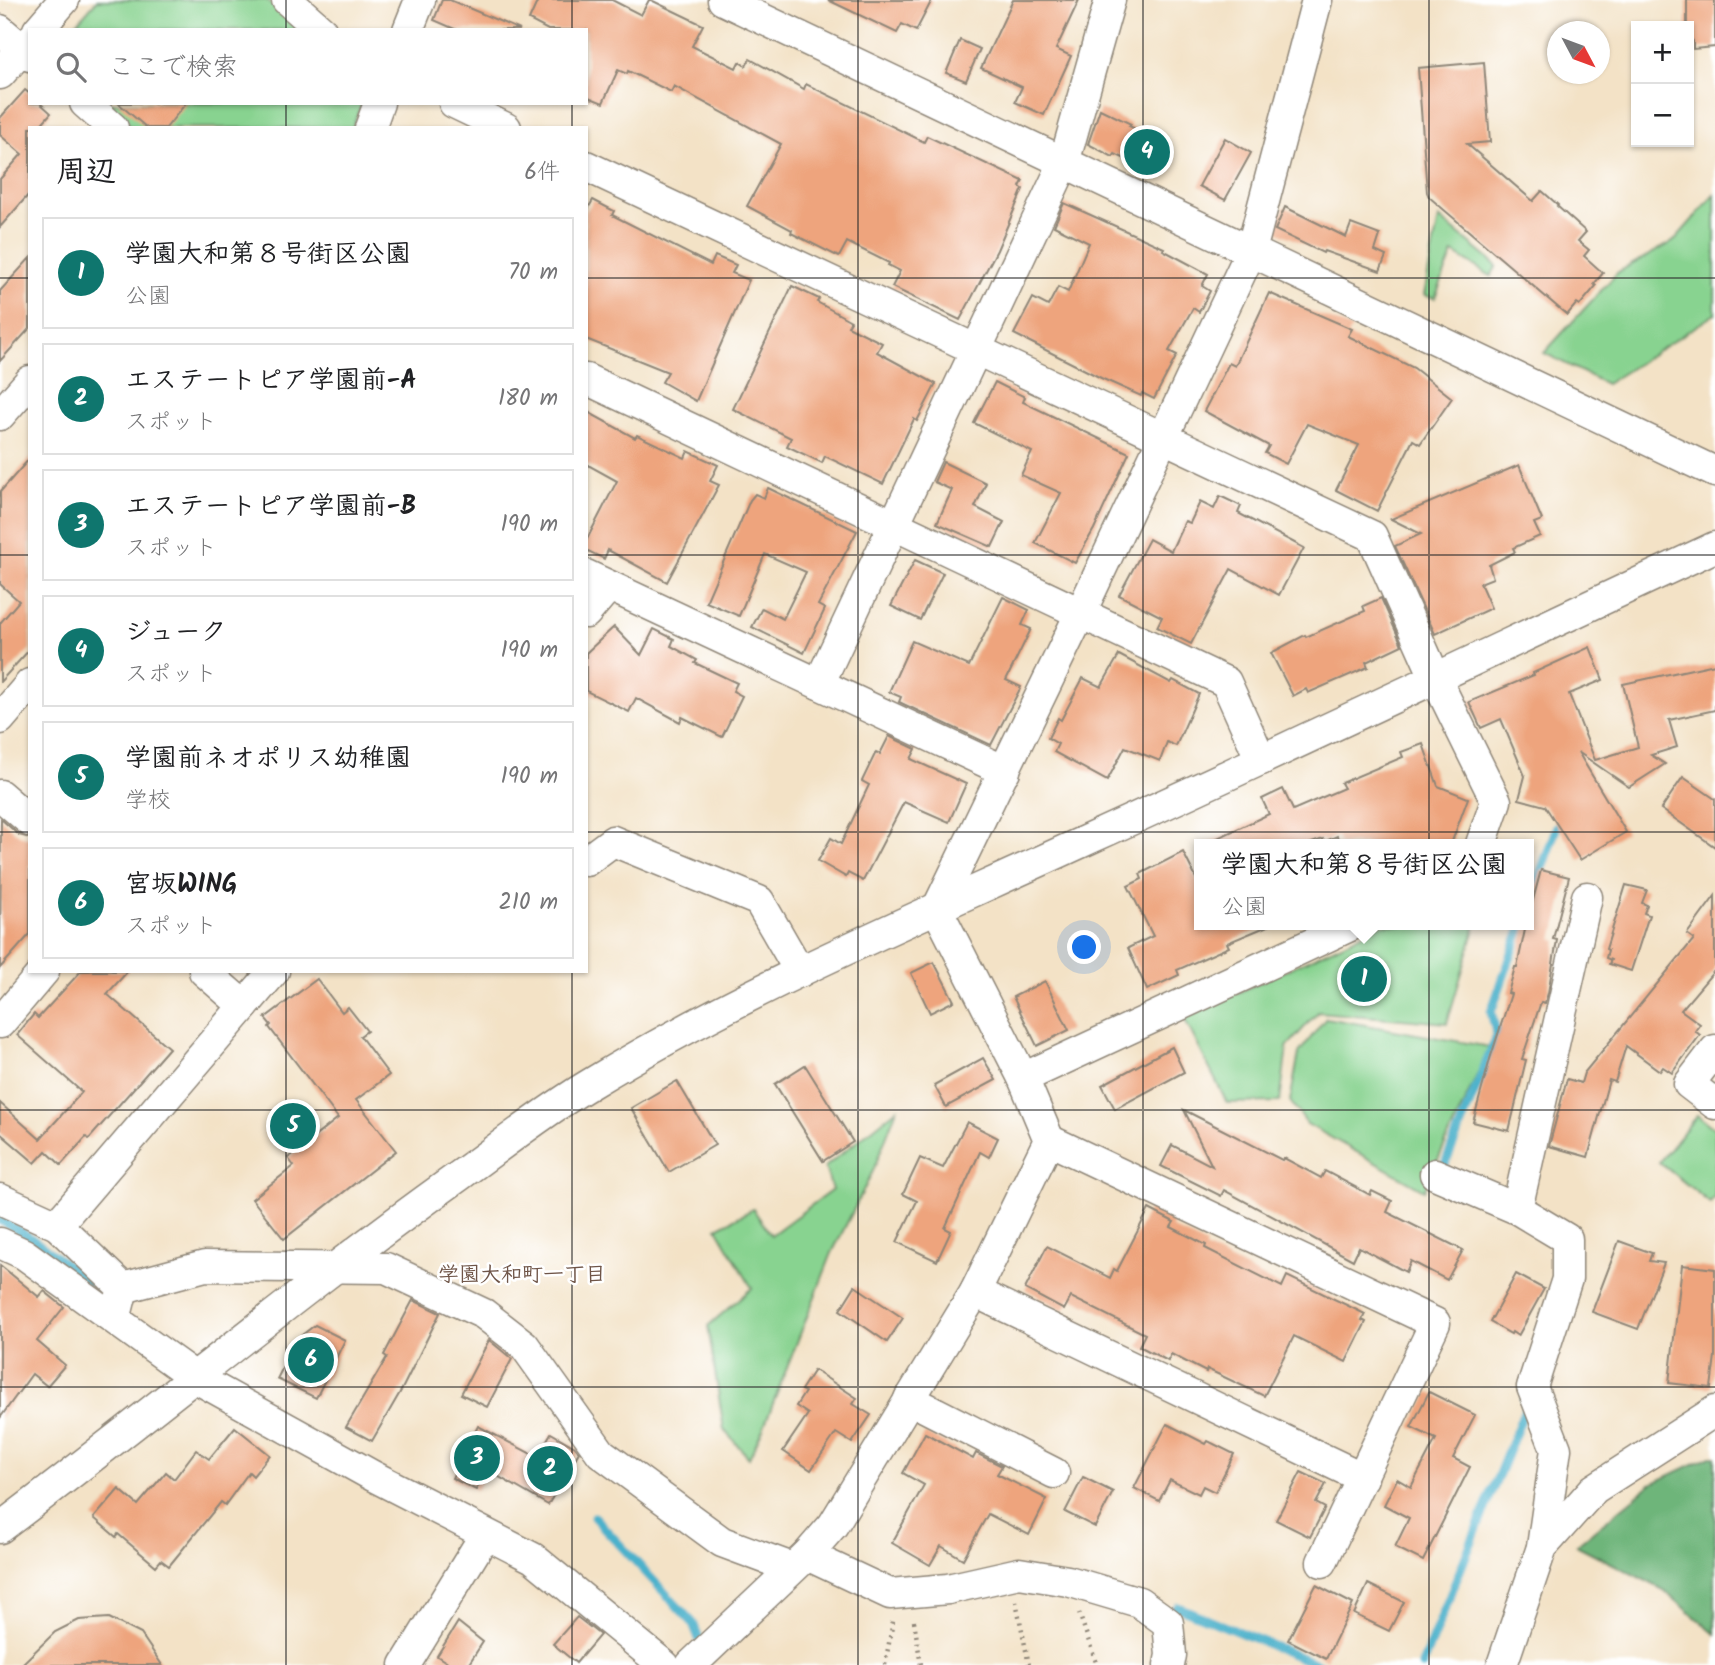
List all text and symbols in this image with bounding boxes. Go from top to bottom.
north arrow [1547,21,1610,84]
map controls [1631,21,1694,147]
button: + [1631,21,1694,84]
search box [28,28,588,105]
text: ここで検索 [108,47,238,89]
icon: search [52,48,90,86]
button: − [1631,84,1694,147]
pin: 4 [1124,126,1170,178]
text: 周辺 [56,149,116,197]
text: 6件 [524,155,560,191]
text: 学園大和第８号街区公園 [125,234,411,276]
text: 1 [78,255,84,291]
text: 70 m [508,255,558,291]
text: 公園 [125,279,171,315]
text: エステートピア学園前-A [125,360,417,402]
text: 2 [74,381,88,417]
text: 180 m [498,381,558,417]
text: スポット [125,405,217,441]
text: エステートピア学園前-B [125,486,417,528]
text: 3 [75,507,87,543]
text: 190 m [501,507,558,543]
text: スポット [125,531,217,567]
text: ジューク [125,612,226,654]
text: 4 [75,633,87,669]
text: 190 m [501,633,558,669]
text: スポット [125,657,217,693]
text: 学園前ネオポリス幼稚園 [125,738,411,780]
text: 5 [75,759,87,795]
text: 190 m [501,759,558,795]
text: 学校 [125,783,171,819]
popup [1194,839,1534,930]
text: 学園大和第８号街区公園 [1221,845,1507,887]
text: 宮坂WING [125,864,237,906]
text: 6 [75,885,87,921]
text: 210 m [498,885,558,921]
text: 公園 [1221,890,1267,926]
text: スポット [125,909,217,945]
your location [1067,930,1101,964]
pin: 1 [1341,953,1387,1005]
pin: 5 [270,1100,316,1152]
district label: 学園大和町一丁目 [438,1259,606,1292]
pin: 6 [288,1334,334,1386]
pin: 3 [454,1432,500,1484]
pin: 2 [527,1443,573,1495]

